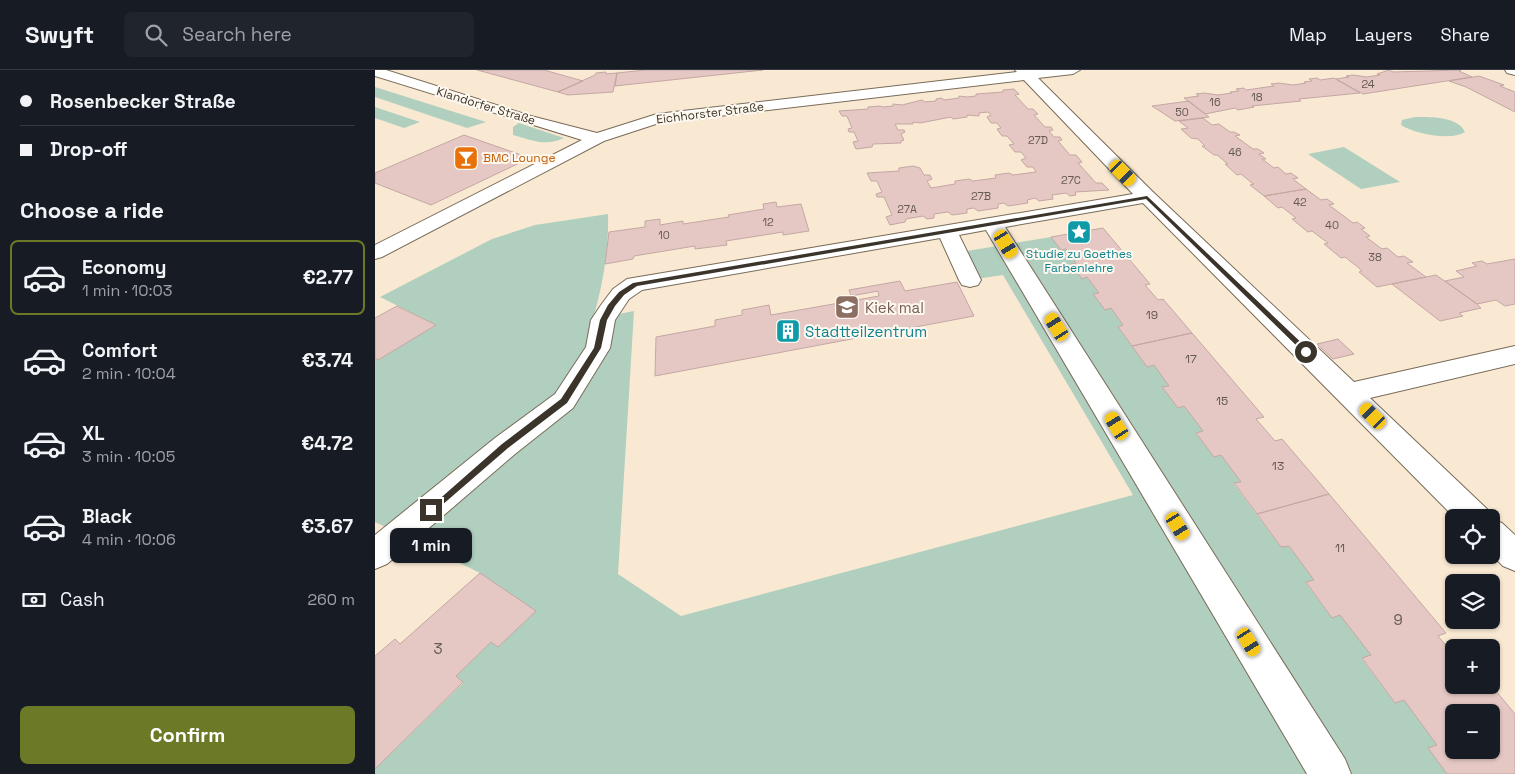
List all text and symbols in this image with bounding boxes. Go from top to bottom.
search box [124,12,474,57]
text: Swyft [25,19,94,50]
icon: search [142,21,170,49]
text: Search here [182,22,292,47]
text: Map [1289,23,1327,46]
text: Layers [1355,23,1412,46]
text: Share [1440,23,1490,46]
house number: 24 [1361,77,1375,91]
street label: Klandorfer Straße [435,83,537,129]
text: Rosenbecker Straße [50,89,236,114]
house number: 18 [1251,90,1263,104]
house number: 16 [1209,95,1221,109]
street label: Eichhorster Straße [655,98,765,128]
house number: 50 [1175,105,1189,119]
house number: 27D [1028,133,1048,147]
text: Drop-off [50,137,128,162]
bar icon: BMC Lounge [453,145,479,171]
house number: 46 [1228,145,1242,159]
place label: BMC Lounge [483,150,556,166]
car [1107,157,1138,189]
house number: 27C [1061,173,1081,187]
house number: 27B [971,189,991,203]
house number: 42 [1293,195,1307,209]
text: Choose a ride [20,196,164,224]
house number: 27A [897,202,917,216]
house number: 12 [762,215,774,229]
house number: 40 [1325,218,1339,232]
place icon: Studie zu Goethes Farbenlehre [1066,219,1092,245]
car [991,227,1020,261]
house number: 10 [658,228,670,242]
place label: Studie zu Goethes Farbenlehre [1026,246,1132,276]
house number: 38 [1368,250,1382,264]
icon: car [22,255,67,300]
text: Economy [82,255,166,280]
text: €2.77 [303,265,353,290]
text: 1 min · 10:03 [82,280,172,301]
school or university icon: Kiek mal [834,294,860,320]
place label: Kiek mal [865,298,924,317]
house number: 19 [1146,307,1158,323]
car [1042,310,1071,344]
building icon: Stadtteilzentrum [775,318,801,344]
place label: Stadtteilzentrum [805,322,927,341]
icon: car [22,338,67,383]
text: Comfort [82,338,158,363]
route start [1295,341,1317,363]
text: €3.74 [302,348,353,373]
house number: 17 [1185,351,1197,367]
text: 2 min · 10:04 [82,363,176,384]
house number: 15 [1216,393,1228,409]
car [1357,400,1388,432]
car [1102,409,1131,443]
icon: car [22,421,67,466]
text: XL [82,421,105,446]
text: €4.72 [301,431,353,456]
text: 3 min · 10:05 [82,446,175,467]
house number: 13 [1272,458,1284,474]
route end [420,499,442,521]
icon: car [22,504,67,549]
text: Black [82,504,132,529]
car [1163,509,1192,543]
map controls [1445,509,1500,759]
button: locate [1445,509,1500,564]
text: €3.67 [301,514,353,539]
callout: 1 min [390,528,472,562]
text: 4 min · 10:06 [82,529,176,550]
text: 1 min [411,535,451,556]
house number: 11 [1335,540,1345,556]
button: layers [1445,574,1500,629]
icon: cash [20,586,48,614]
text: Cash [60,587,105,612]
text: 260 m [307,589,355,610]
house number: 9 [1393,610,1403,629]
car [1234,625,1263,659]
house number: 3 [433,639,443,658]
button: + [1445,639,1500,694]
button: − [1445,704,1500,759]
button: Confirm [20,706,355,764]

